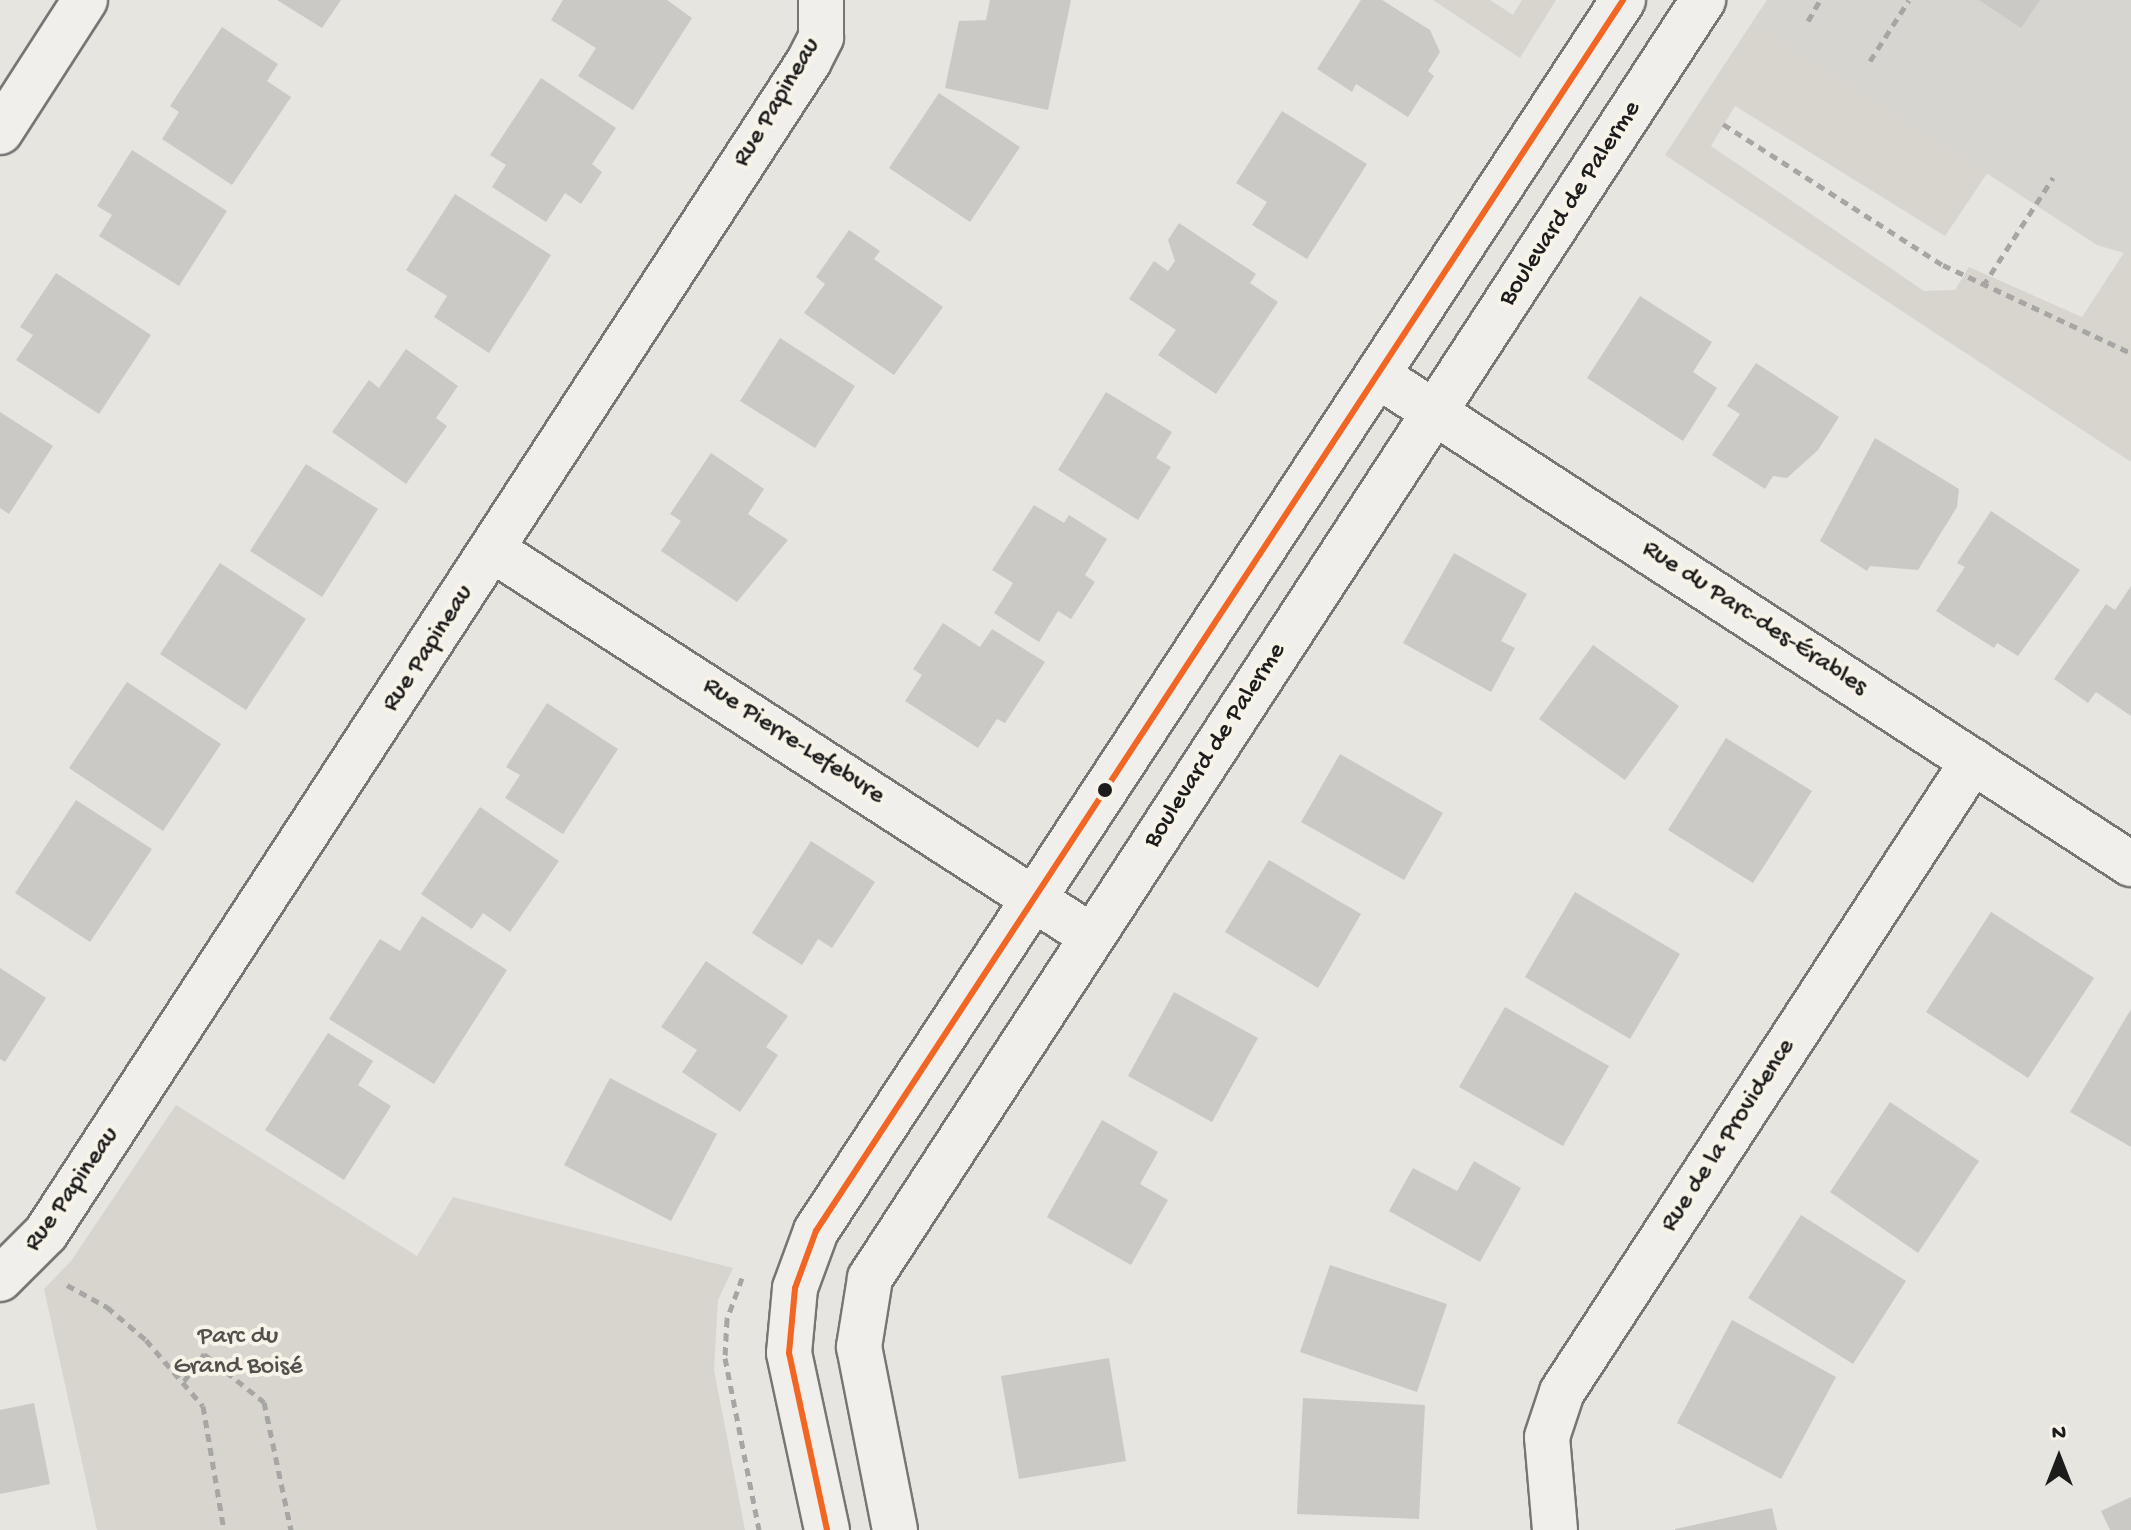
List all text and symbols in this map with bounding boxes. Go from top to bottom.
street label: Rue Papineau [727,33,829,173]
street label: Boulevard de Palerme [1493,96,1649,312]
street label: Rue du Parc-des-Érables [1635,534,1873,704]
street label: Rue Papineau [376,580,482,718]
street label: Boulevard de Palerme [1138,638,1294,854]
street label: Rue Pierre-Lefebvre [696,671,890,813]
unlabelled marker [1097,782,1113,798]
street label: Rue de la Providence [1655,1034,1803,1238]
street label: Rue Papineau [19,1122,127,1258]
park label: Parc du Grand Boisé [173,1322,303,1384]
north arrow [2019,1418,2099,1498]
text: N [2052,1421,2066,1447]

